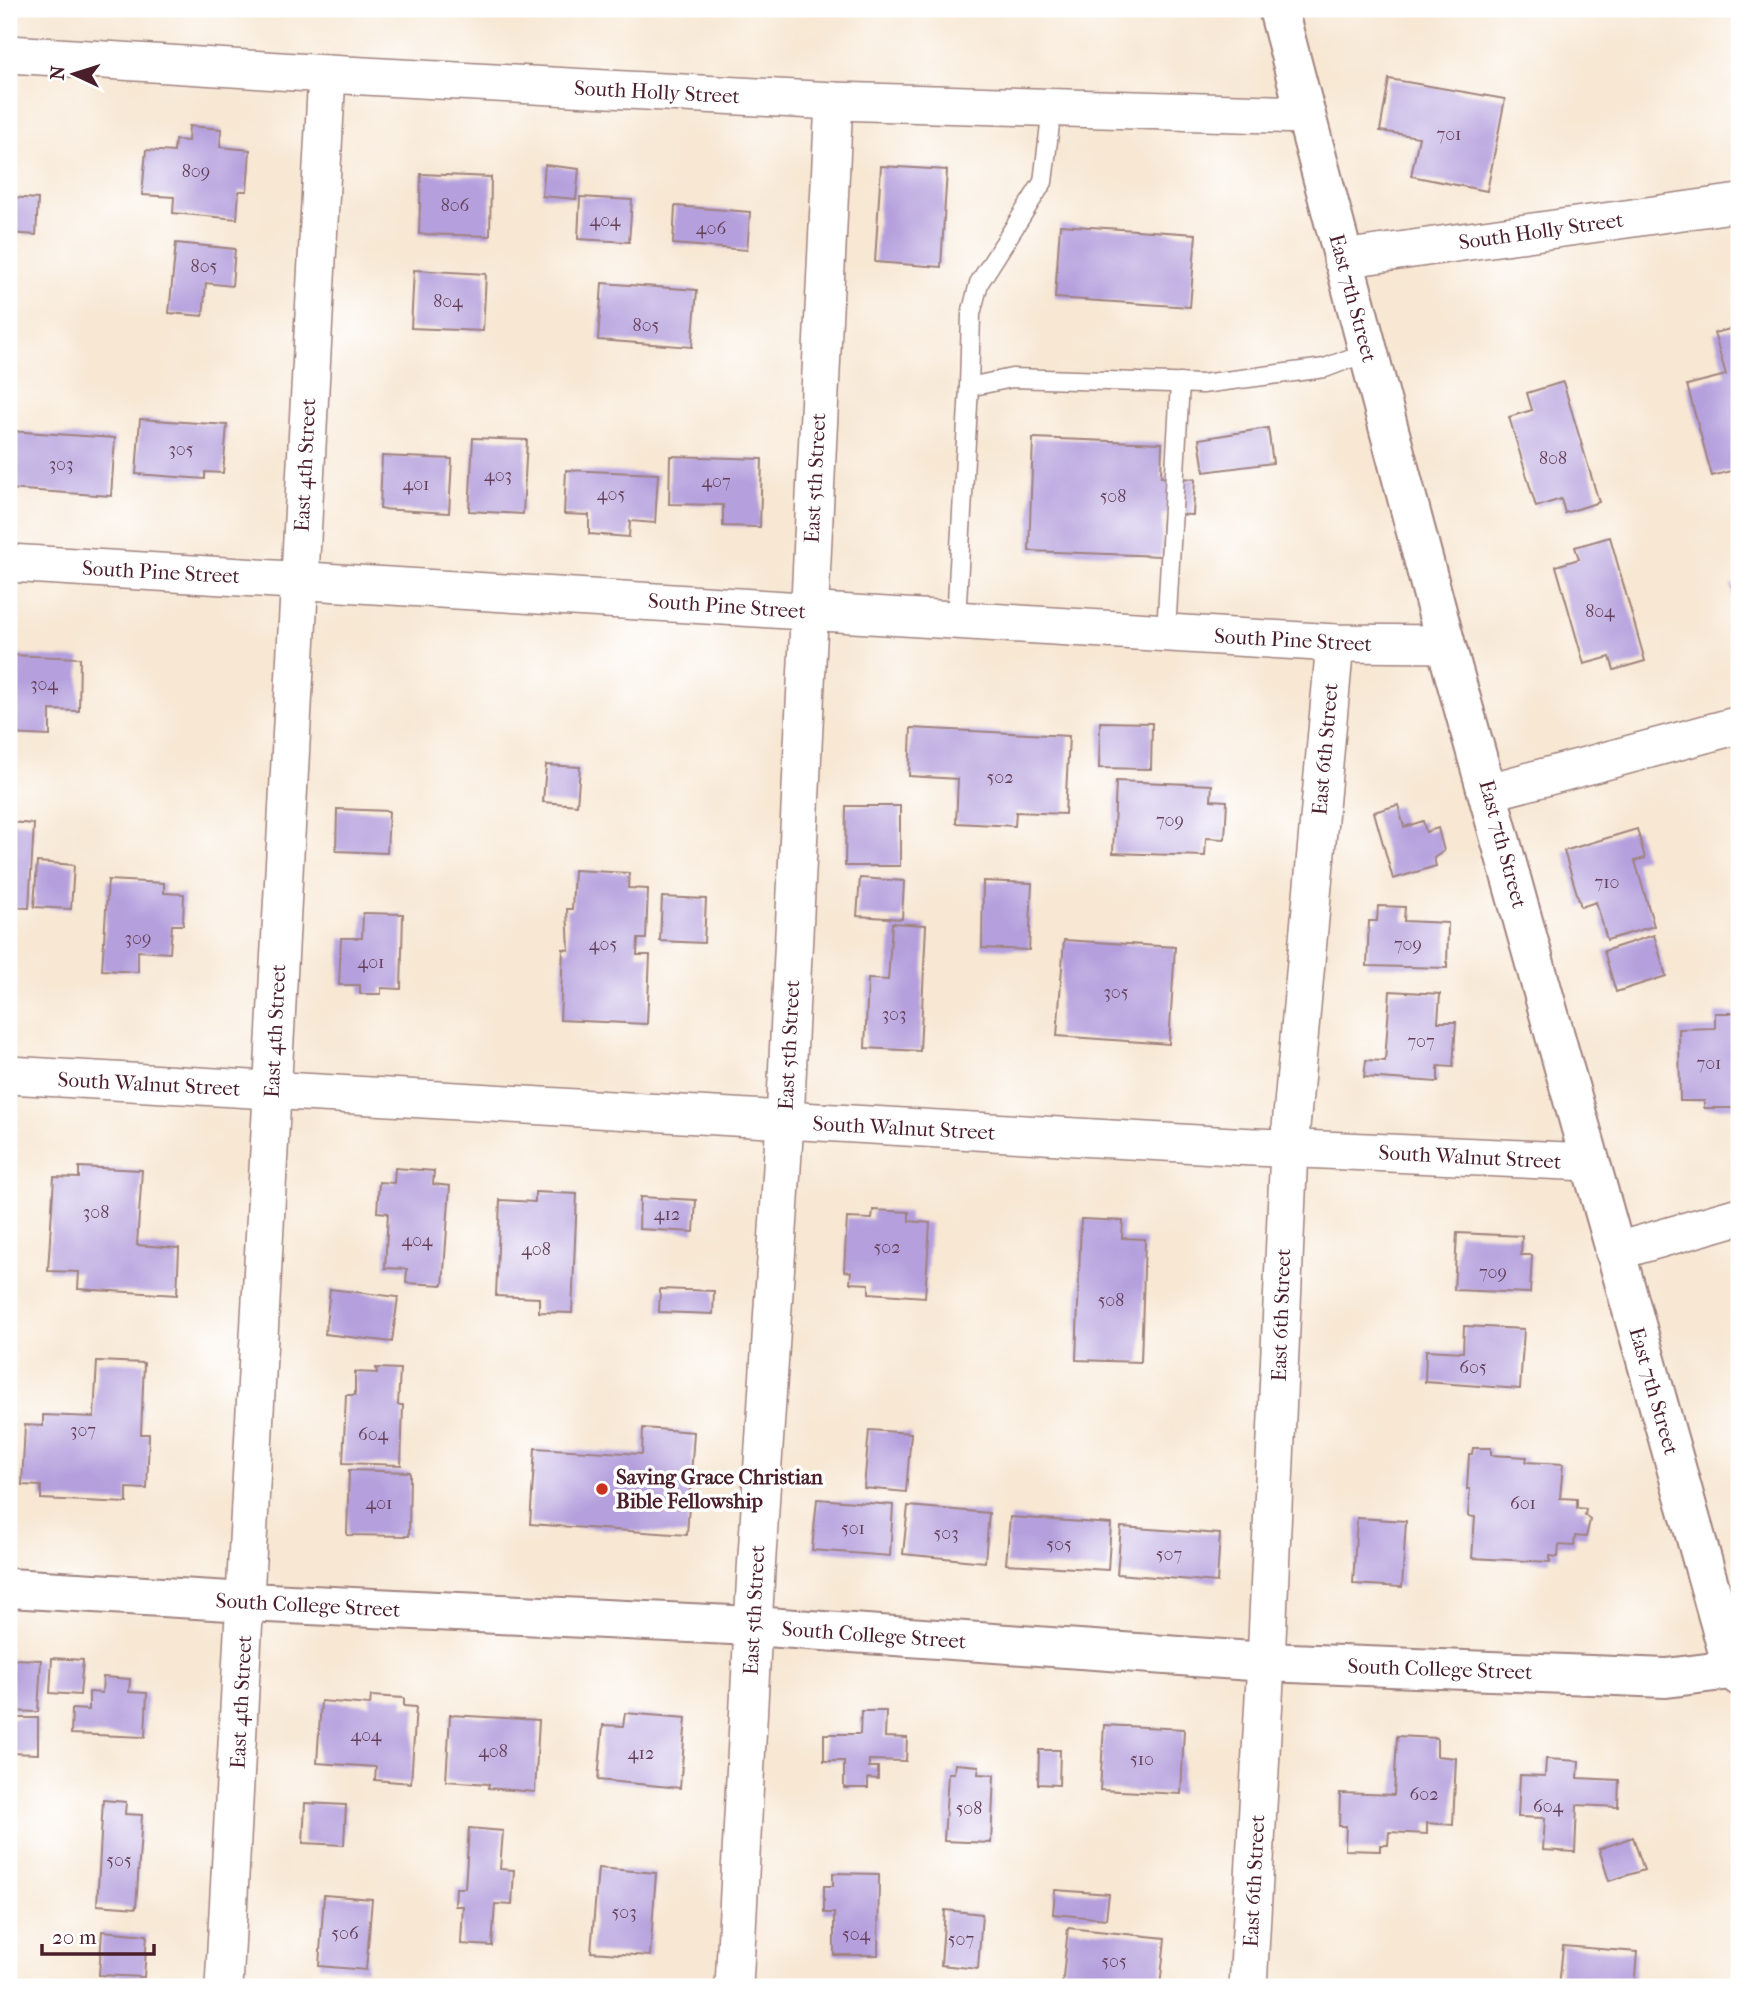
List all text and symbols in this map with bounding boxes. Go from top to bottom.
north arrow [38,38,108,108]
text: N [47,64,70,81]
street label: South Holly Street [573,76,741,108]
house number: 701 [1437,124,1461,145]
house number: 809 [182,161,210,182]
house number: 806 [441,195,470,216]
street label: South Holly Street [1457,207,1625,254]
house number: 404 [590,210,621,231]
house number: 406 [696,218,726,239]
street label: East 7th Street [1324,231,1382,365]
house number: 805 [191,256,218,277]
house number: 804 [433,291,463,312]
house number: 805 [633,315,660,336]
street label: East 4th Street [290,397,321,532]
street label: East 5th Street [800,412,830,544]
house number: 305 [168,439,194,460]
house number: 808 [1539,448,1567,469]
house number: 303 [49,454,73,475]
house number: 403 [484,465,512,486]
house number: 407 [701,471,731,492]
house number: 401 [403,474,429,495]
house number: 405 [597,484,625,505]
house number: 508 [1100,486,1126,507]
street label: South Pine Street [81,556,241,588]
street label: South Pine Street [647,589,807,624]
house number: 804 [1585,601,1615,622]
street label: South Pine Street [1213,624,1373,656]
house number: 304 [30,674,58,695]
street label: East 6th Street [1307,681,1343,816]
house number: 502 [987,767,1013,788]
street label: East 7th Street [1474,777,1532,911]
house number: 709 [1156,810,1184,831]
house number: 710 [1595,872,1619,893]
house number: 309 [125,928,151,949]
house number: 405 [589,934,617,955]
house number: 709 [1394,934,1422,955]
house number: 401 [358,952,384,973]
street label: East 4th Street [260,963,291,1098]
street label: East 5th Street [774,979,804,1111]
house number: 305 [1103,982,1129,1003]
house number: 303 [882,1004,906,1025]
house number: 707 [1407,1031,1435,1052]
house number: 701 [1697,1053,1721,1074]
street label: South Walnut Street [57,1067,241,1101]
street label: South Walnut Street [812,1111,996,1145]
street label: South Walnut Street [1378,1140,1562,1174]
house number: 308 [83,1202,109,1223]
house number: 412 [654,1204,680,1225]
house number: 404 [402,1230,433,1251]
house number: 502 [874,1237,900,1258]
house number: 408 [521,1239,551,1260]
street label: East 6th Street [1267,1248,1295,1382]
house number: 709 [1479,1262,1507,1283]
house number: 508 [1098,1290,1124,1311]
street label: East 7th Street [1624,1324,1684,1458]
house number: 605 [1459,1357,1487,1378]
house number: 307 [70,1420,96,1441]
house number: 604 [358,1424,388,1445]
place label: Saving Grace Christian Bible Fellowship [616,1465,824,1513]
marker: Saving Grace Christian Bible Fellowship [594,1481,610,1497]
house number: 401 [366,1493,392,1514]
house number: 601 [1510,1493,1536,1514]
house number: 501 [841,1518,865,1539]
house number: 503 [933,1523,959,1544]
house number: 505 [1046,1534,1072,1555]
street label: East 5th Street [739,1544,769,1676]
house number: 507 [1156,1544,1182,1565]
street label: South College Street [215,1588,401,1622]
street label: South College Street [781,1617,968,1653]
street label: East 4th Street [226,1634,257,1769]
street label: South College Street [1347,1654,1533,1684]
house number: 404 [351,1725,382,1746]
house number: 408 [478,1741,508,1762]
house number: 412 [628,1743,654,1764]
house number: 510 [1130,1749,1154,1770]
house number: 602 [1410,1784,1438,1805]
house number: 604 [1533,1796,1563,1817]
house number: 508 [956,1798,982,1819]
street label: East 6th Street [1239,1814,1269,1948]
house number: 505 [106,1850,132,1871]
house number: 503 [611,1902,637,1923]
scale bar [42,1912,154,1956]
house number: 506 [331,1923,359,1944]
house number: 504 [842,1924,870,1945]
text: 20 m [52,1925,97,1949]
house number: 507 [948,1929,974,1950]
house number: 505 [1101,1951,1127,1972]

